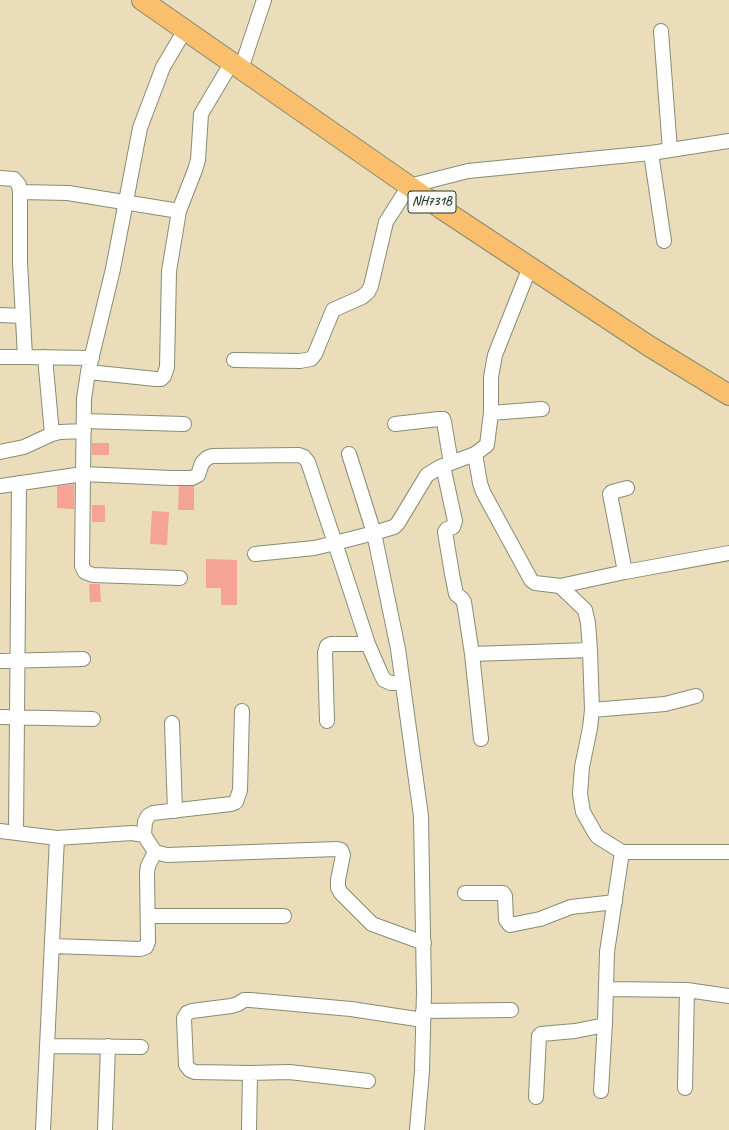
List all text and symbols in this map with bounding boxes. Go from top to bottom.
road number: NH731B [408,191,456,213]

